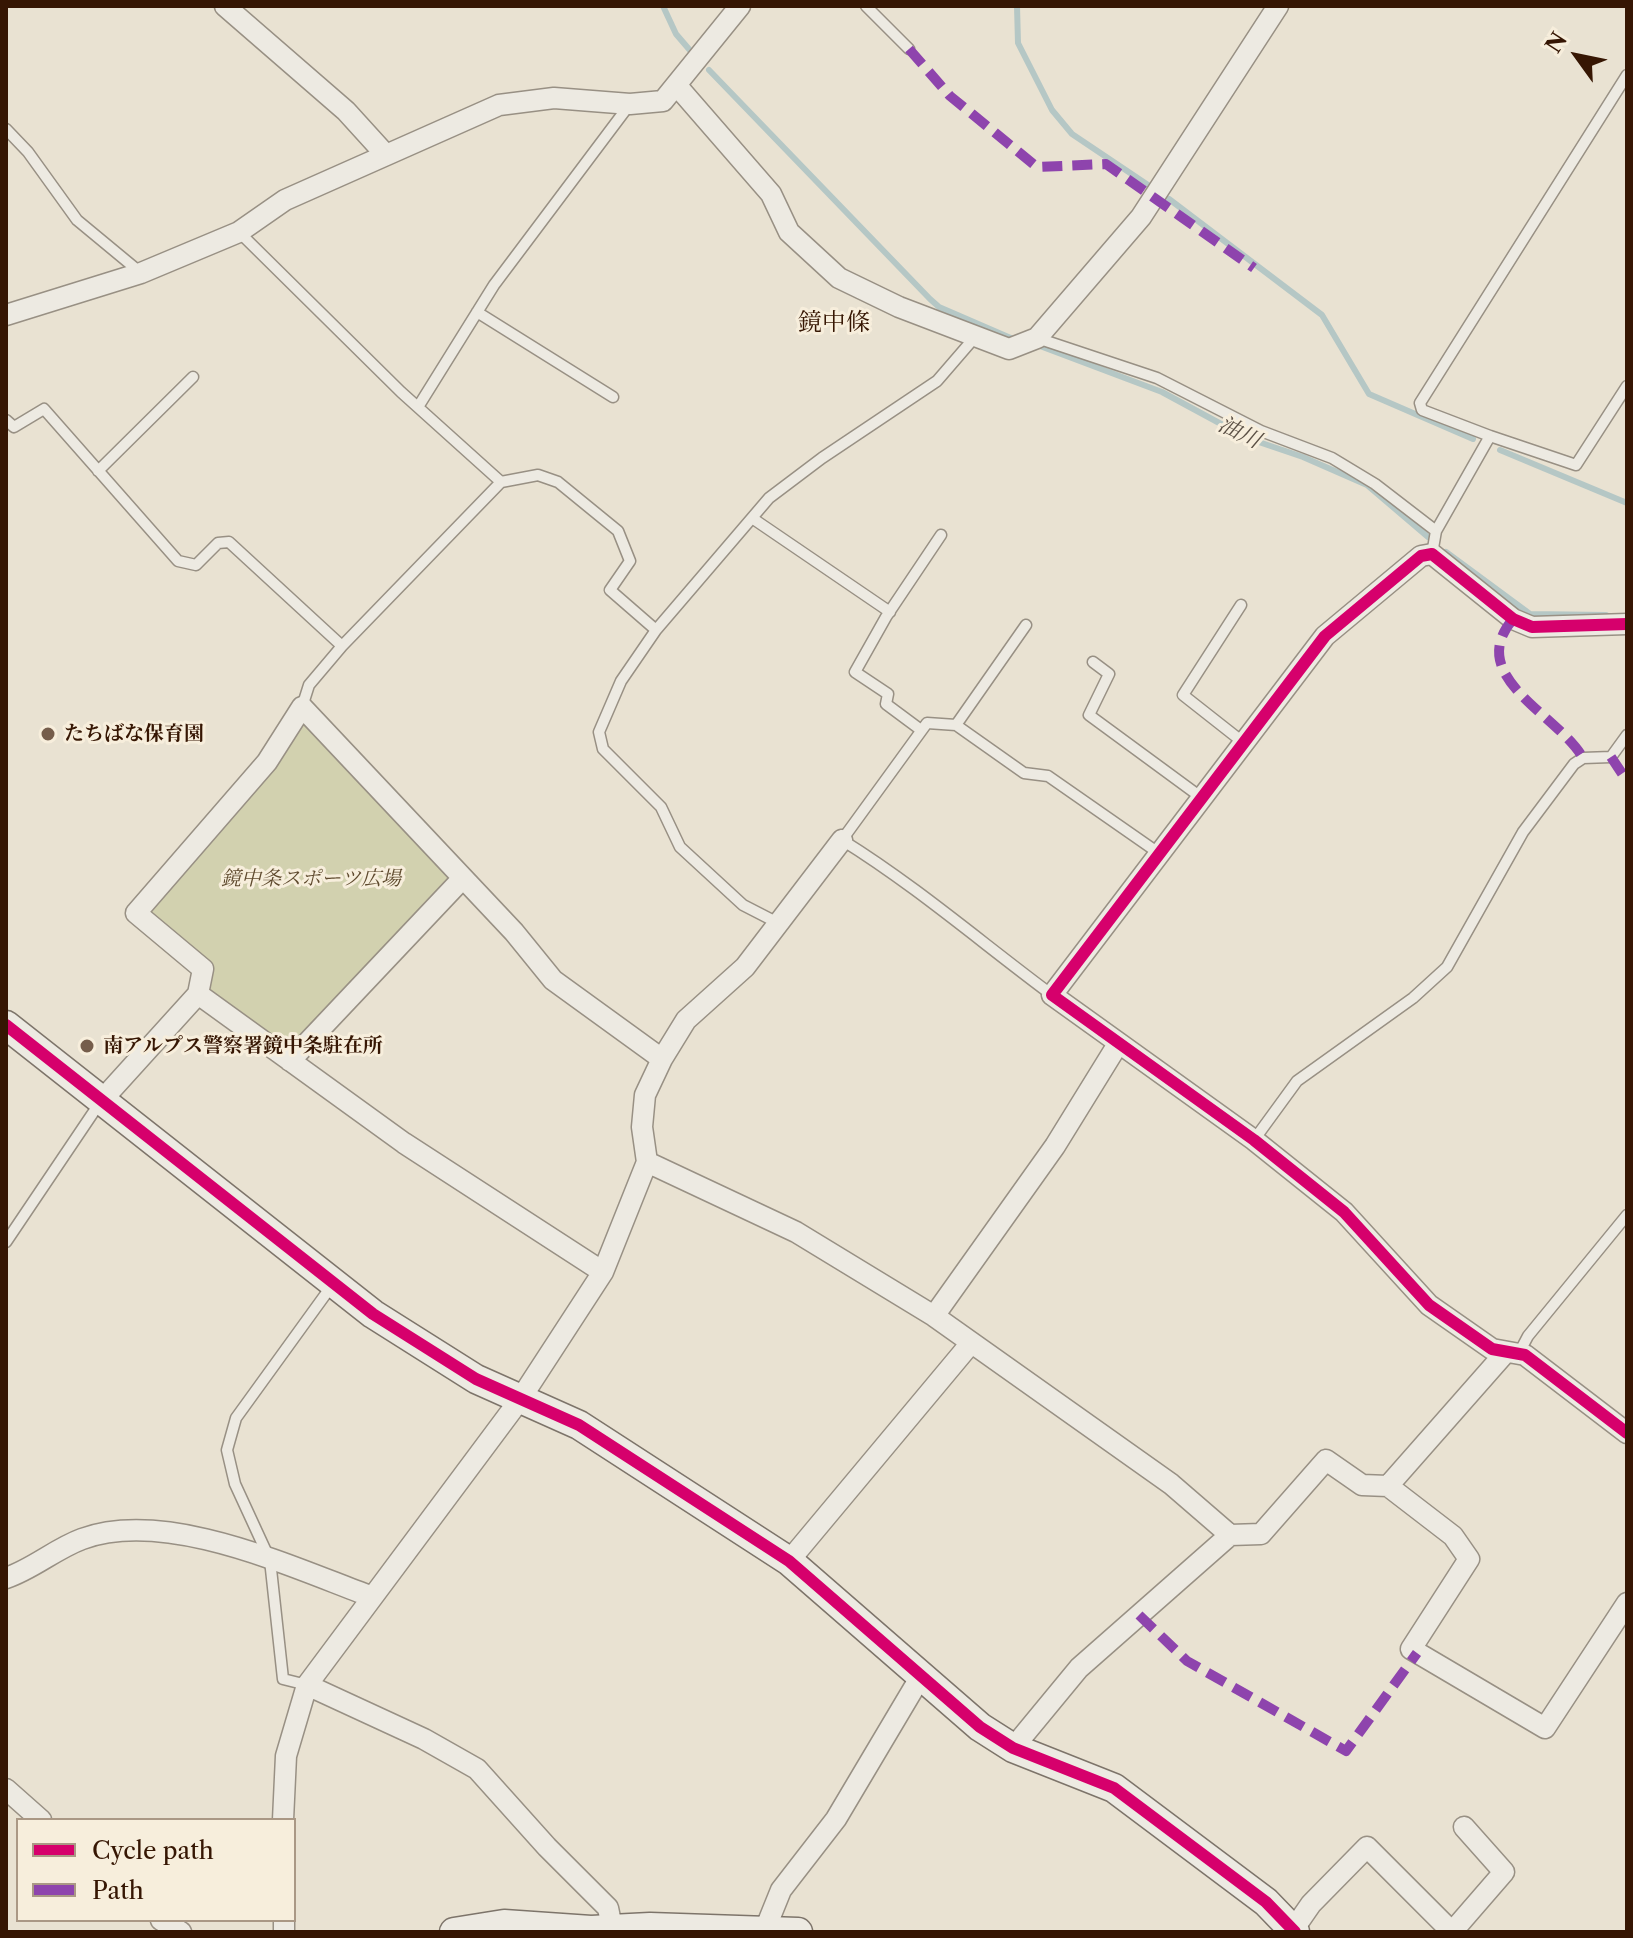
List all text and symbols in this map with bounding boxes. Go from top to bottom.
north arrow [1537,16,1617,96]
text: N [1540,27,1573,58]
district label: 鏡中條 [798,309,870,337]
water label: 油川 [1213,411,1265,455]
place label: たちばな保育園 [64,722,204,746]
marker: たちばな保育園 [39,725,57,743]
park label: 鏡中条スポーツ広場 [221,867,401,891]
place label: 南アルプス警察署鏡中条駐在所 [103,1034,383,1058]
marker: 南アルプス警察署鏡中条駐在所 [78,1037,96,1055]
legend [16,1818,296,1922]
text: Cycle path [92,1836,214,1865]
text: Path [92,1876,144,1905]

